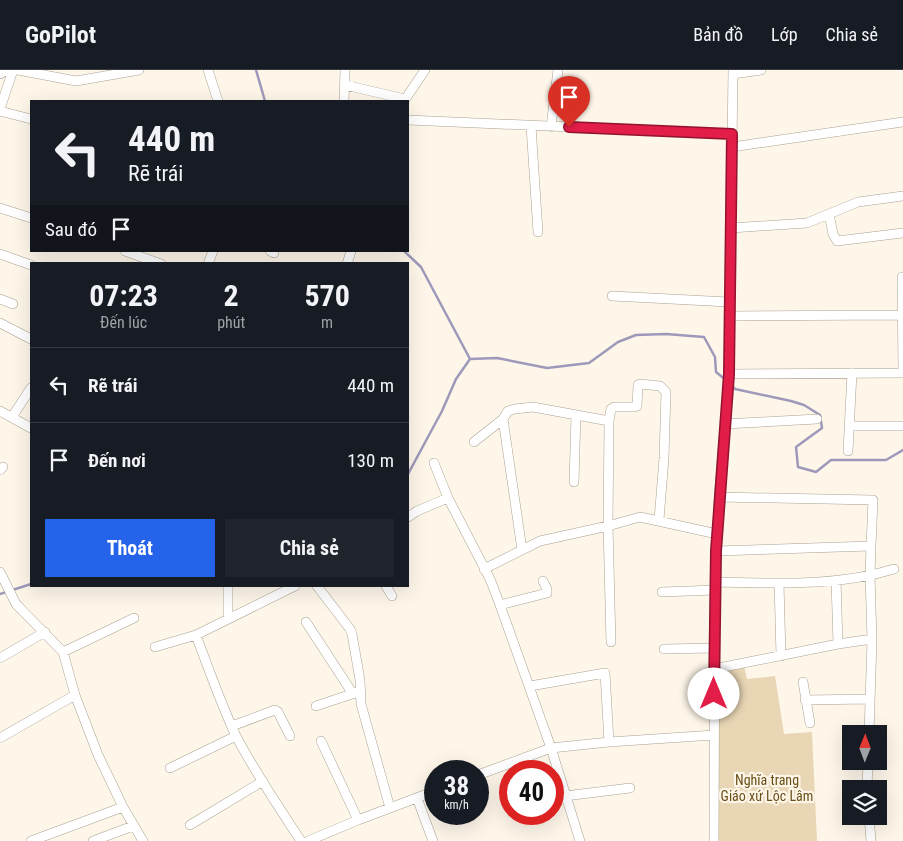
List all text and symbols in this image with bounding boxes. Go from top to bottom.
text: GoPilot [25,21,96,49]
text: Bản đồ [693,24,743,45]
text: Lớp [771,24,798,45]
text: Chia sẻ [826,24,878,45]
pin [548,76,590,127]
icon: arrive [555,83,583,111]
text: 440 m [128,119,215,160]
icon: left [45,120,110,185]
text: Rẽ trái [128,161,183,186]
icon: arrive [107,215,135,243]
text: Sau đó [45,218,97,241]
text: 07:23 [89,278,158,313]
text: 2 [224,278,239,313]
text: 570 [304,278,350,313]
text: Đến lúc [100,313,147,332]
text: phút [217,313,245,332]
text: m [321,313,333,332]
icon: left [45,371,73,399]
text: Rẽ trái [88,374,138,397]
text: 440 m [347,374,394,397]
icon: arrive [45,446,73,474]
text: Đến nơi [88,449,146,472]
text: 130 m [347,449,394,472]
button: Thoát [45,519,215,577]
button: Chia sẻ [225,519,394,577]
position arrow [687,667,739,719]
north arrow [842,725,888,770]
map controls [842,725,887,825]
speed limit sign: 40 [499,760,564,825]
text: 38 [444,772,469,801]
park label: Nghĩa trang Giáo xứ Lộc Lâm [721,772,813,804]
button: layers [842,780,887,825]
text: km/h [444,798,469,812]

